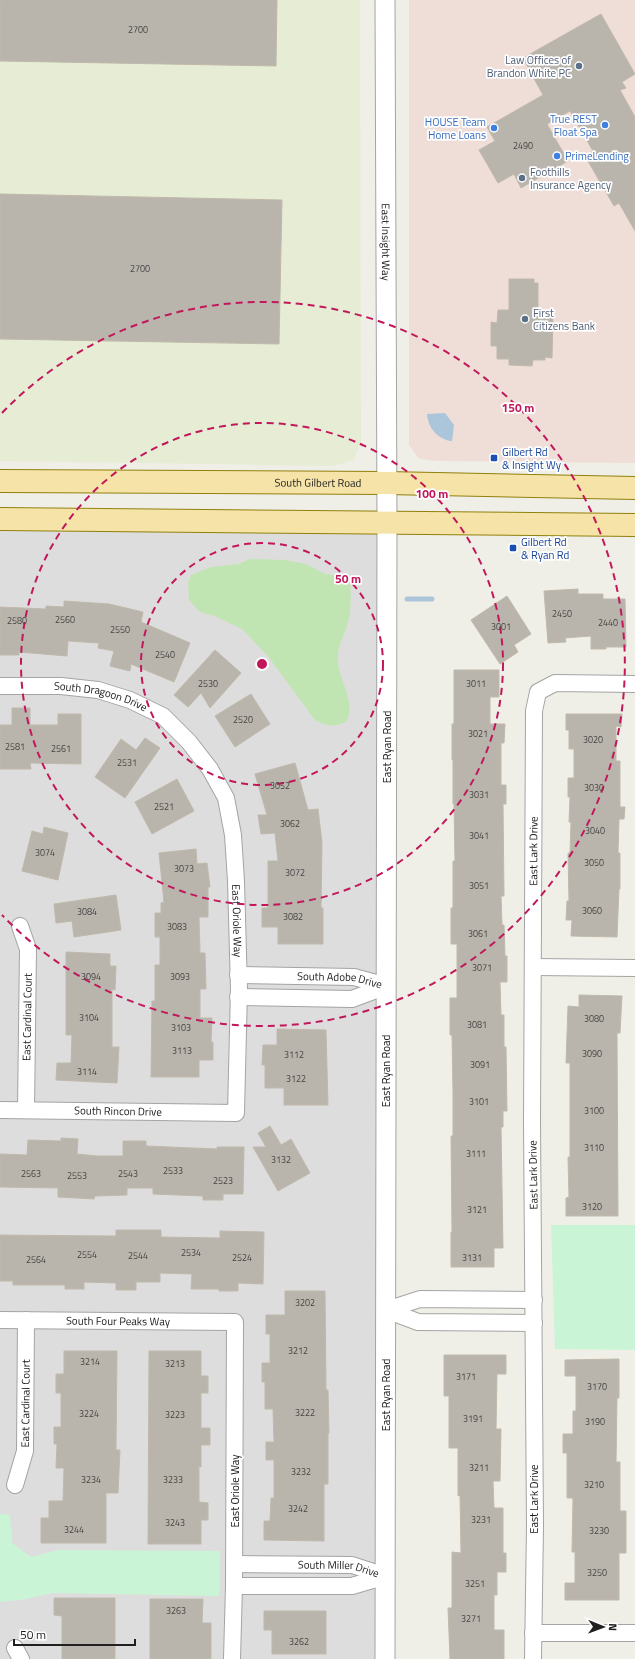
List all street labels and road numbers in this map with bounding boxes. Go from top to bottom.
street label: East Insight Way [378,203,394,281]
street label: South Gilbert Road [275,474,362,491]
street label: South Dragoon Drive [54,678,150,715]
street label: East Ryan Road [379,711,395,783]
street label: East Lark Drive [525,816,541,886]
street label: East Oriole Way [228,884,246,958]
street label: South Adobe Drive [297,968,384,992]
street label: East Cardinal Court [18,973,36,1061]
street label: East Ryan Road [378,1035,394,1107]
street label: South Rincon Drive [74,1102,162,1120]
street label: East Lark Drive [524,1140,542,1210]
street label: South Four Peaks Way [66,1313,171,1329]
street label: East Cardinal Court [17,1359,34,1448]
street label: East Ryan Road [378,1359,394,1431]
street label: East Oriole Way [227,1454,243,1528]
street label: East Lark Drive [526,1464,542,1534]
street label: South Miller Drive [298,1557,382,1581]

